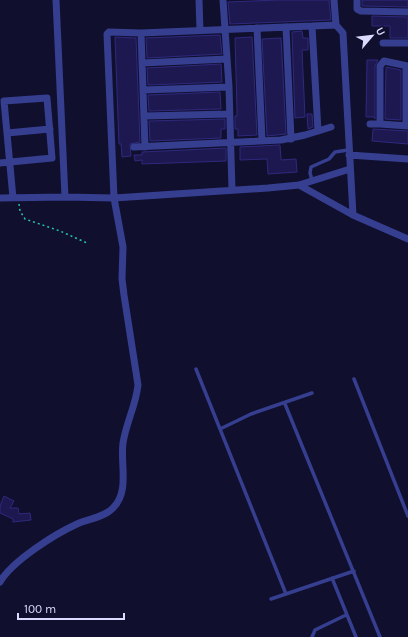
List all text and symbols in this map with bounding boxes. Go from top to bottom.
north arrow [352,16,392,56]
text: U [373,25,388,38]
scale bar [18,595,124,621]
text: 100 m [24,602,56,616]

